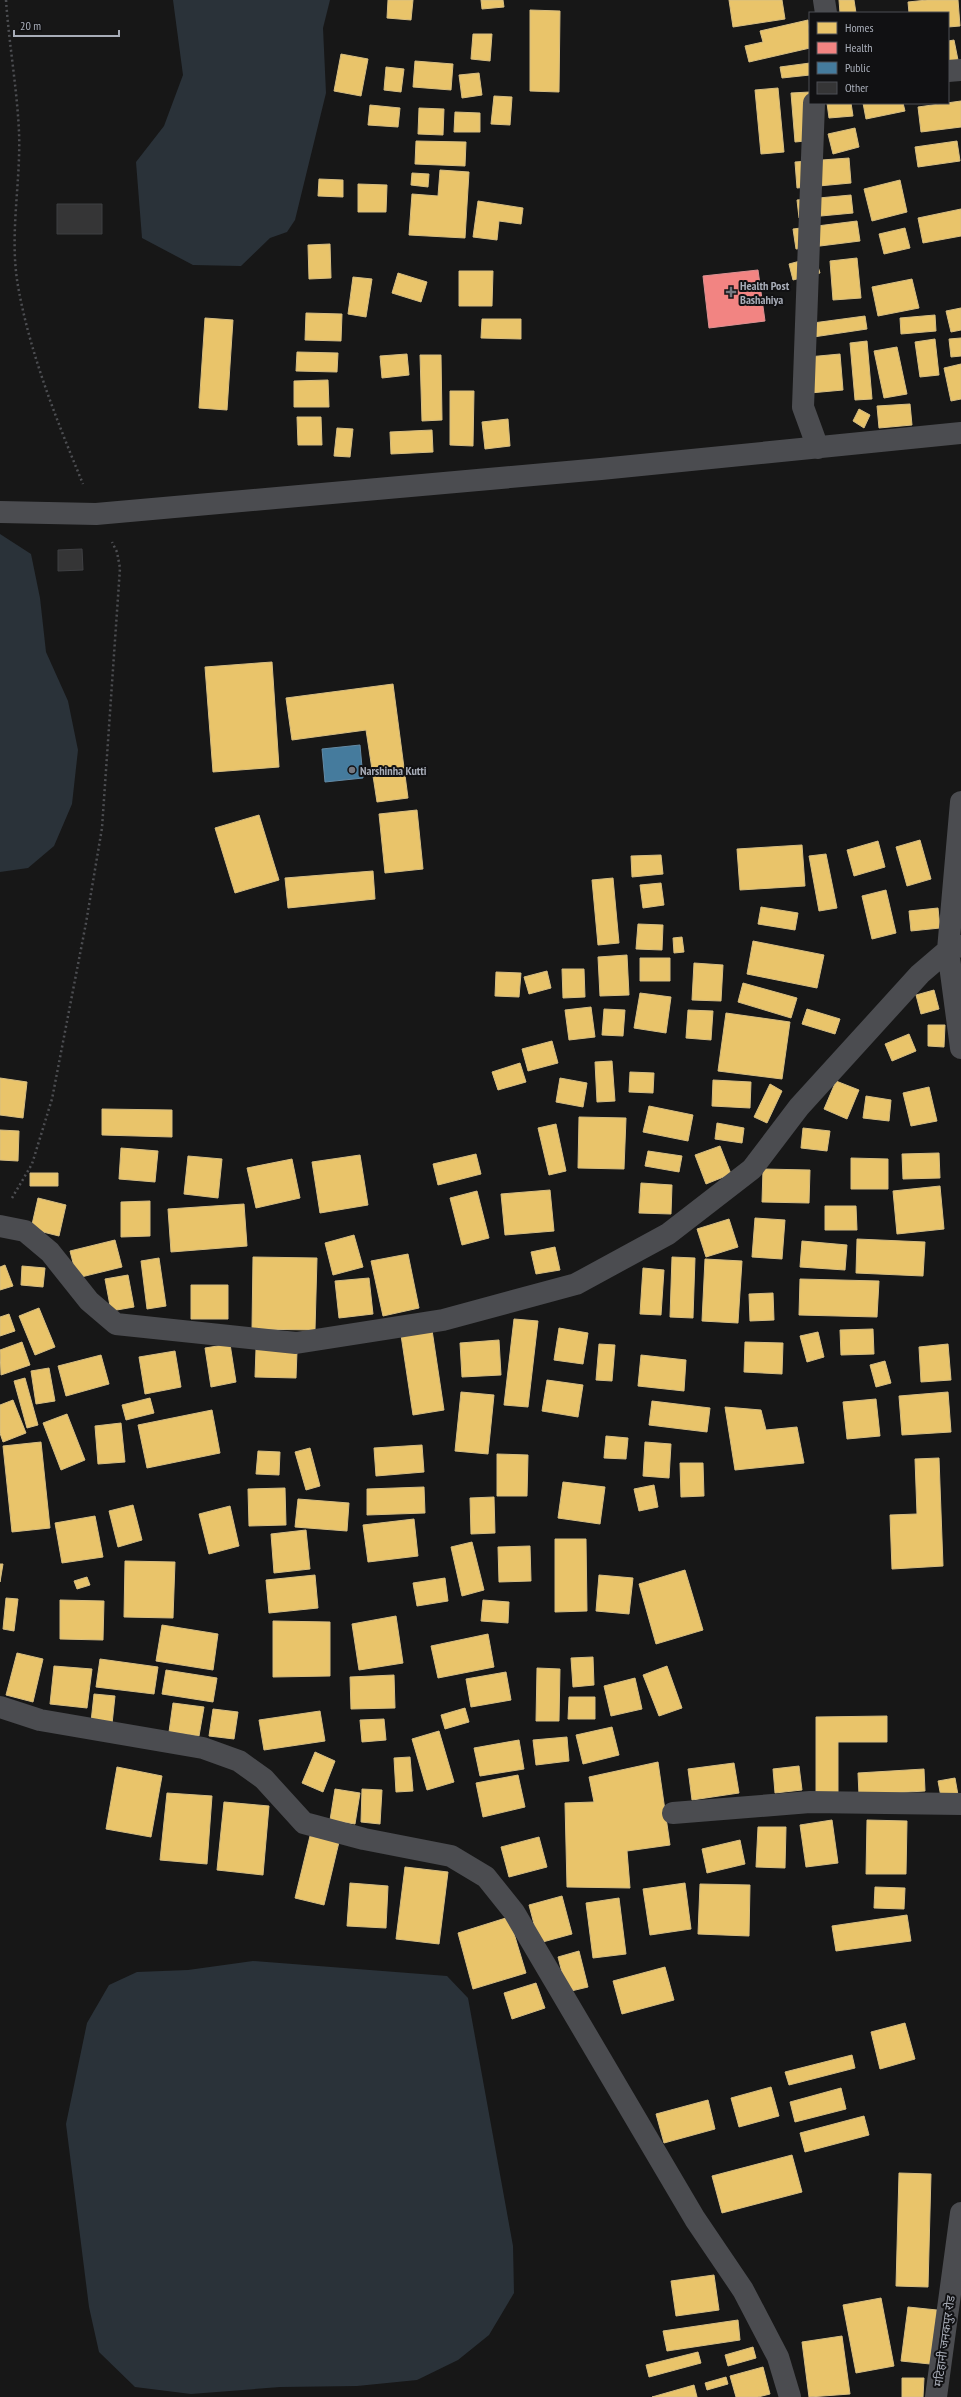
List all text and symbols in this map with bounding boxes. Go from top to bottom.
scale bar [14,12,119,38]
legend [809,12,949,104]
text: 20 m [20,18,41,33]
text: Homes [845,20,873,35]
text: Health [845,40,873,55]
text: Public [845,60,871,75]
text: Other [845,80,869,95]
place label: Health Post Bashahiya [740,278,790,307]
marker: Health Post Bashahiya [725,286,737,298]
place label: Narshinha Kutti [360,763,427,778]
marker: Narshinha Kutti [347,765,357,775]
street label: मटिहानी जनकपुर रोड [930,2294,959,2388]

